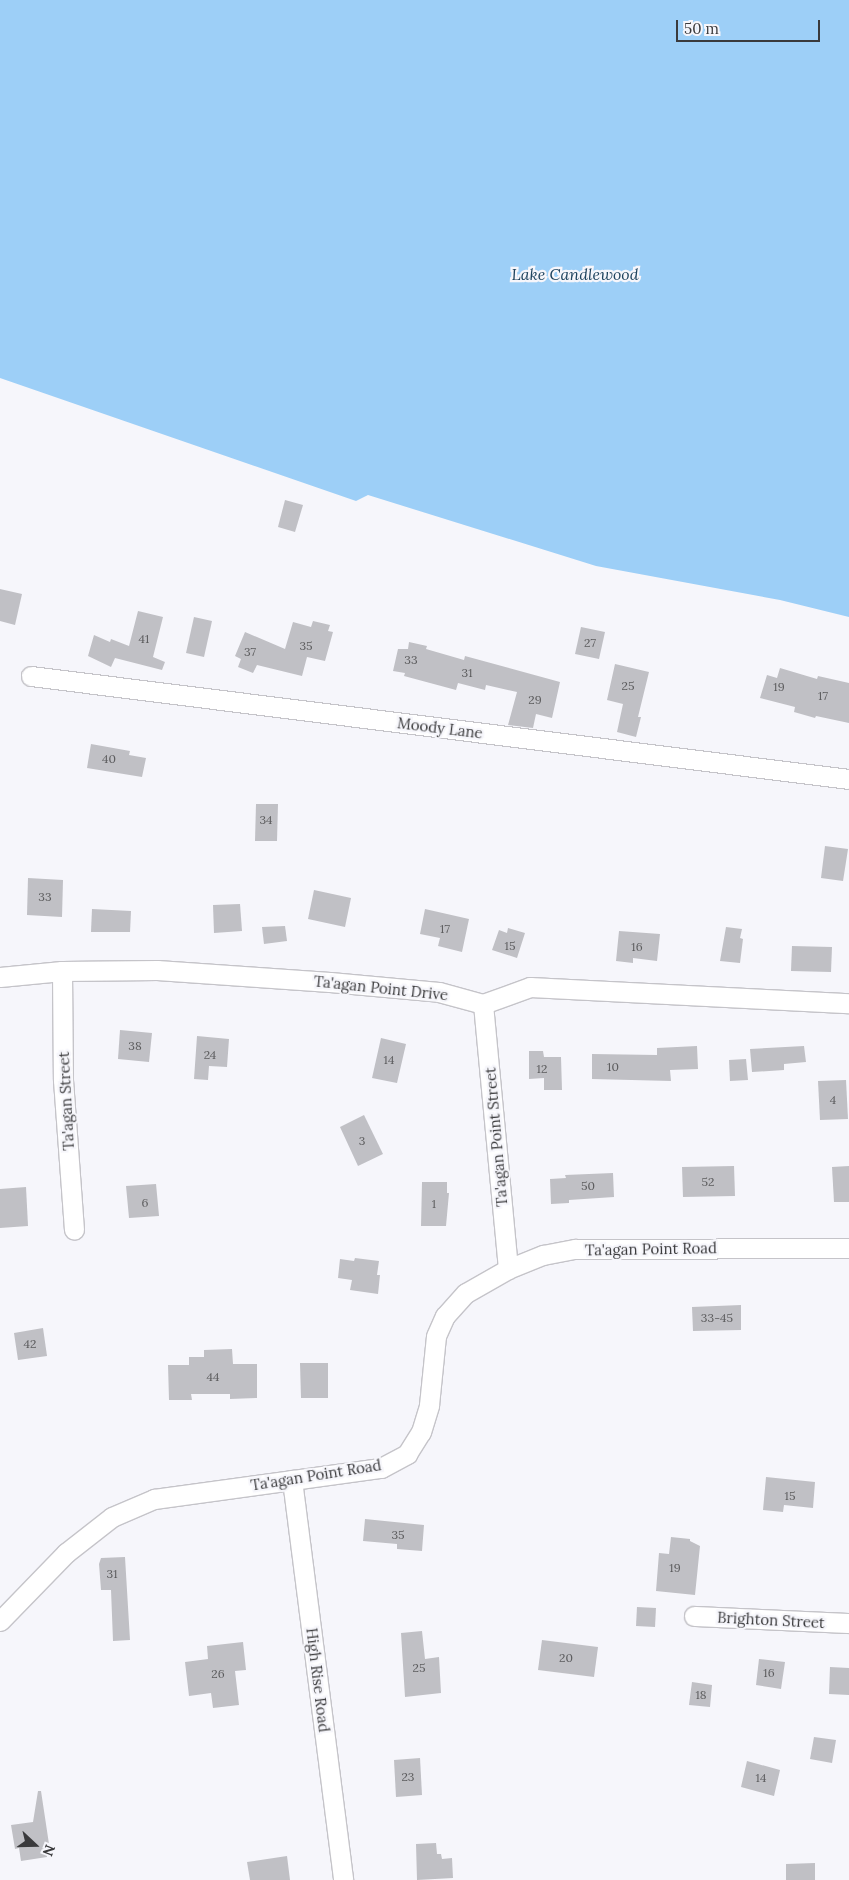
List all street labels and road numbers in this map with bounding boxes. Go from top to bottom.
street label: Moody Lane [396,714,484,742]
street label: Ta'agan Point Drive [313,972,449,1004]
street label: Ta'agan Street [54,1051,78,1151]
street label: Ta'agan Point Street [481,1067,511,1207]
street label: Ta'agan Point Road [585,1239,717,1259]
street label: Ta'agan Point Road [249,1456,383,1494]
street label: Brighton Street [717,1608,825,1632]
street label: High Rise Road [303,1627,333,1733]

